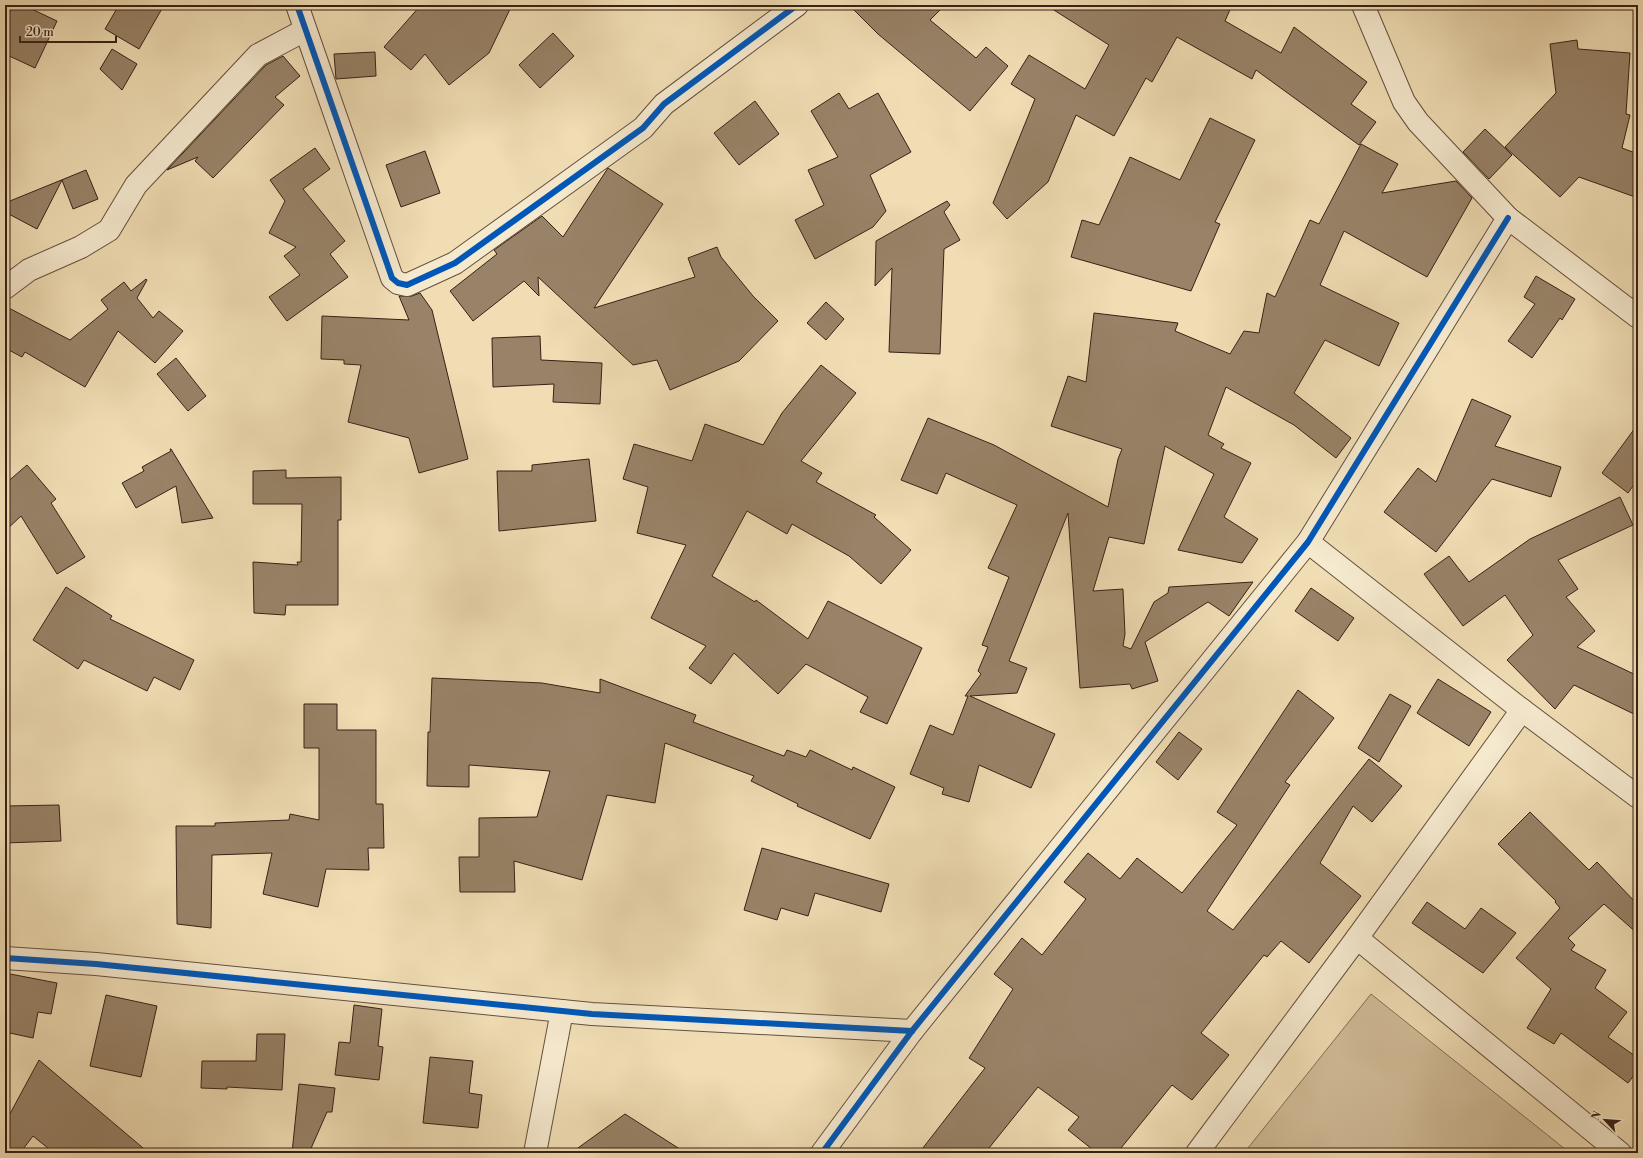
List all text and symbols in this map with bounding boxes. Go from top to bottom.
scale bar [20,18,116,44]
text: 20 m [26,25,54,40]
north arrow [1585,1100,1625,1140]
text: N [1589,1109,1605,1123]

